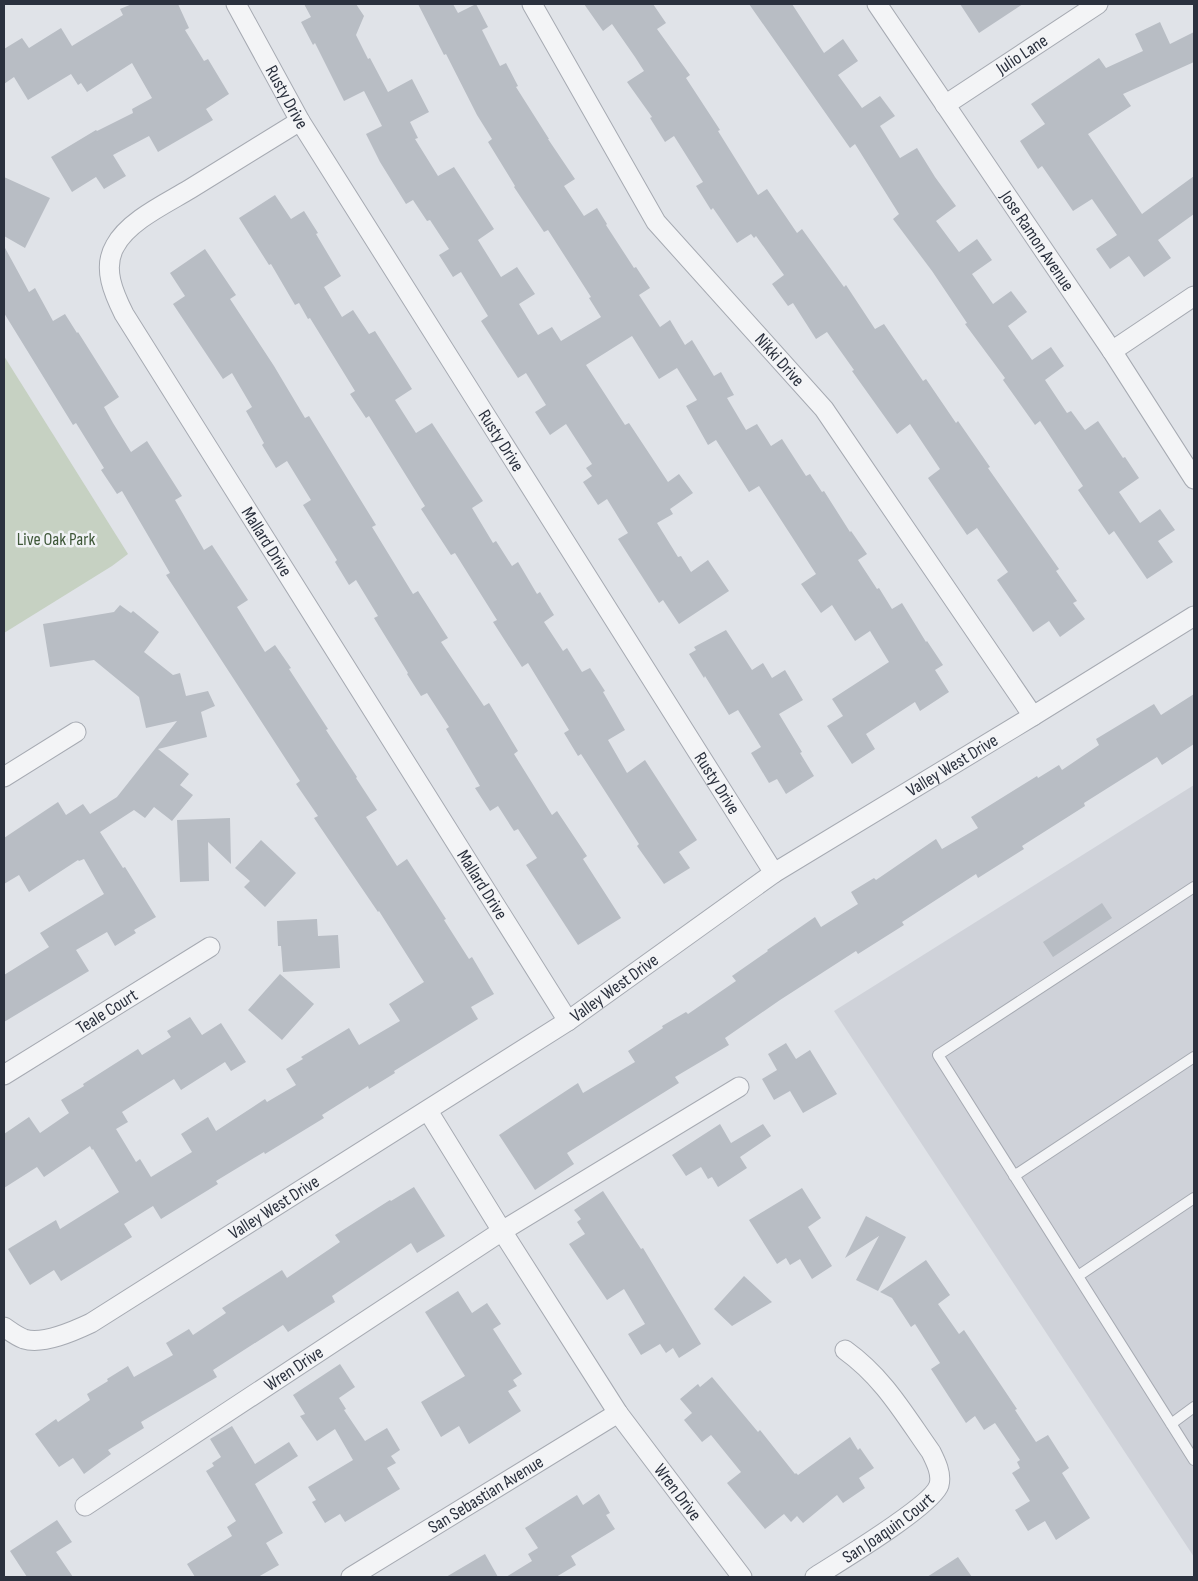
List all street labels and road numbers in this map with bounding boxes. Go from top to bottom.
street label: Julio Lane [992,30,1052,80]
street label: Rusty Drive [261,62,312,133]
street label: Jose Ramon Avenue [995,186,1078,295]
street label: Nikki Drive [750,329,809,391]
street label: Rusty Drive [474,406,528,476]
street label: Mallard Drive [237,503,296,580]
street label: Valley West Drive [903,730,1002,801]
street label: Rusty Drive [690,749,744,818]
street label: Mallard Drive [452,846,512,923]
street label: Valley West Drive [566,950,663,1027]
street label: Teale Court [72,984,142,1039]
street label: Valley West Drive [225,1171,323,1244]
street label: Wren Drive [261,1342,327,1396]
street label: San Sebastian Avenue [424,1451,547,1538]
street label: Wren Drive [649,1460,706,1525]
street label: San Joaquin Court [839,1489,939,1568]

